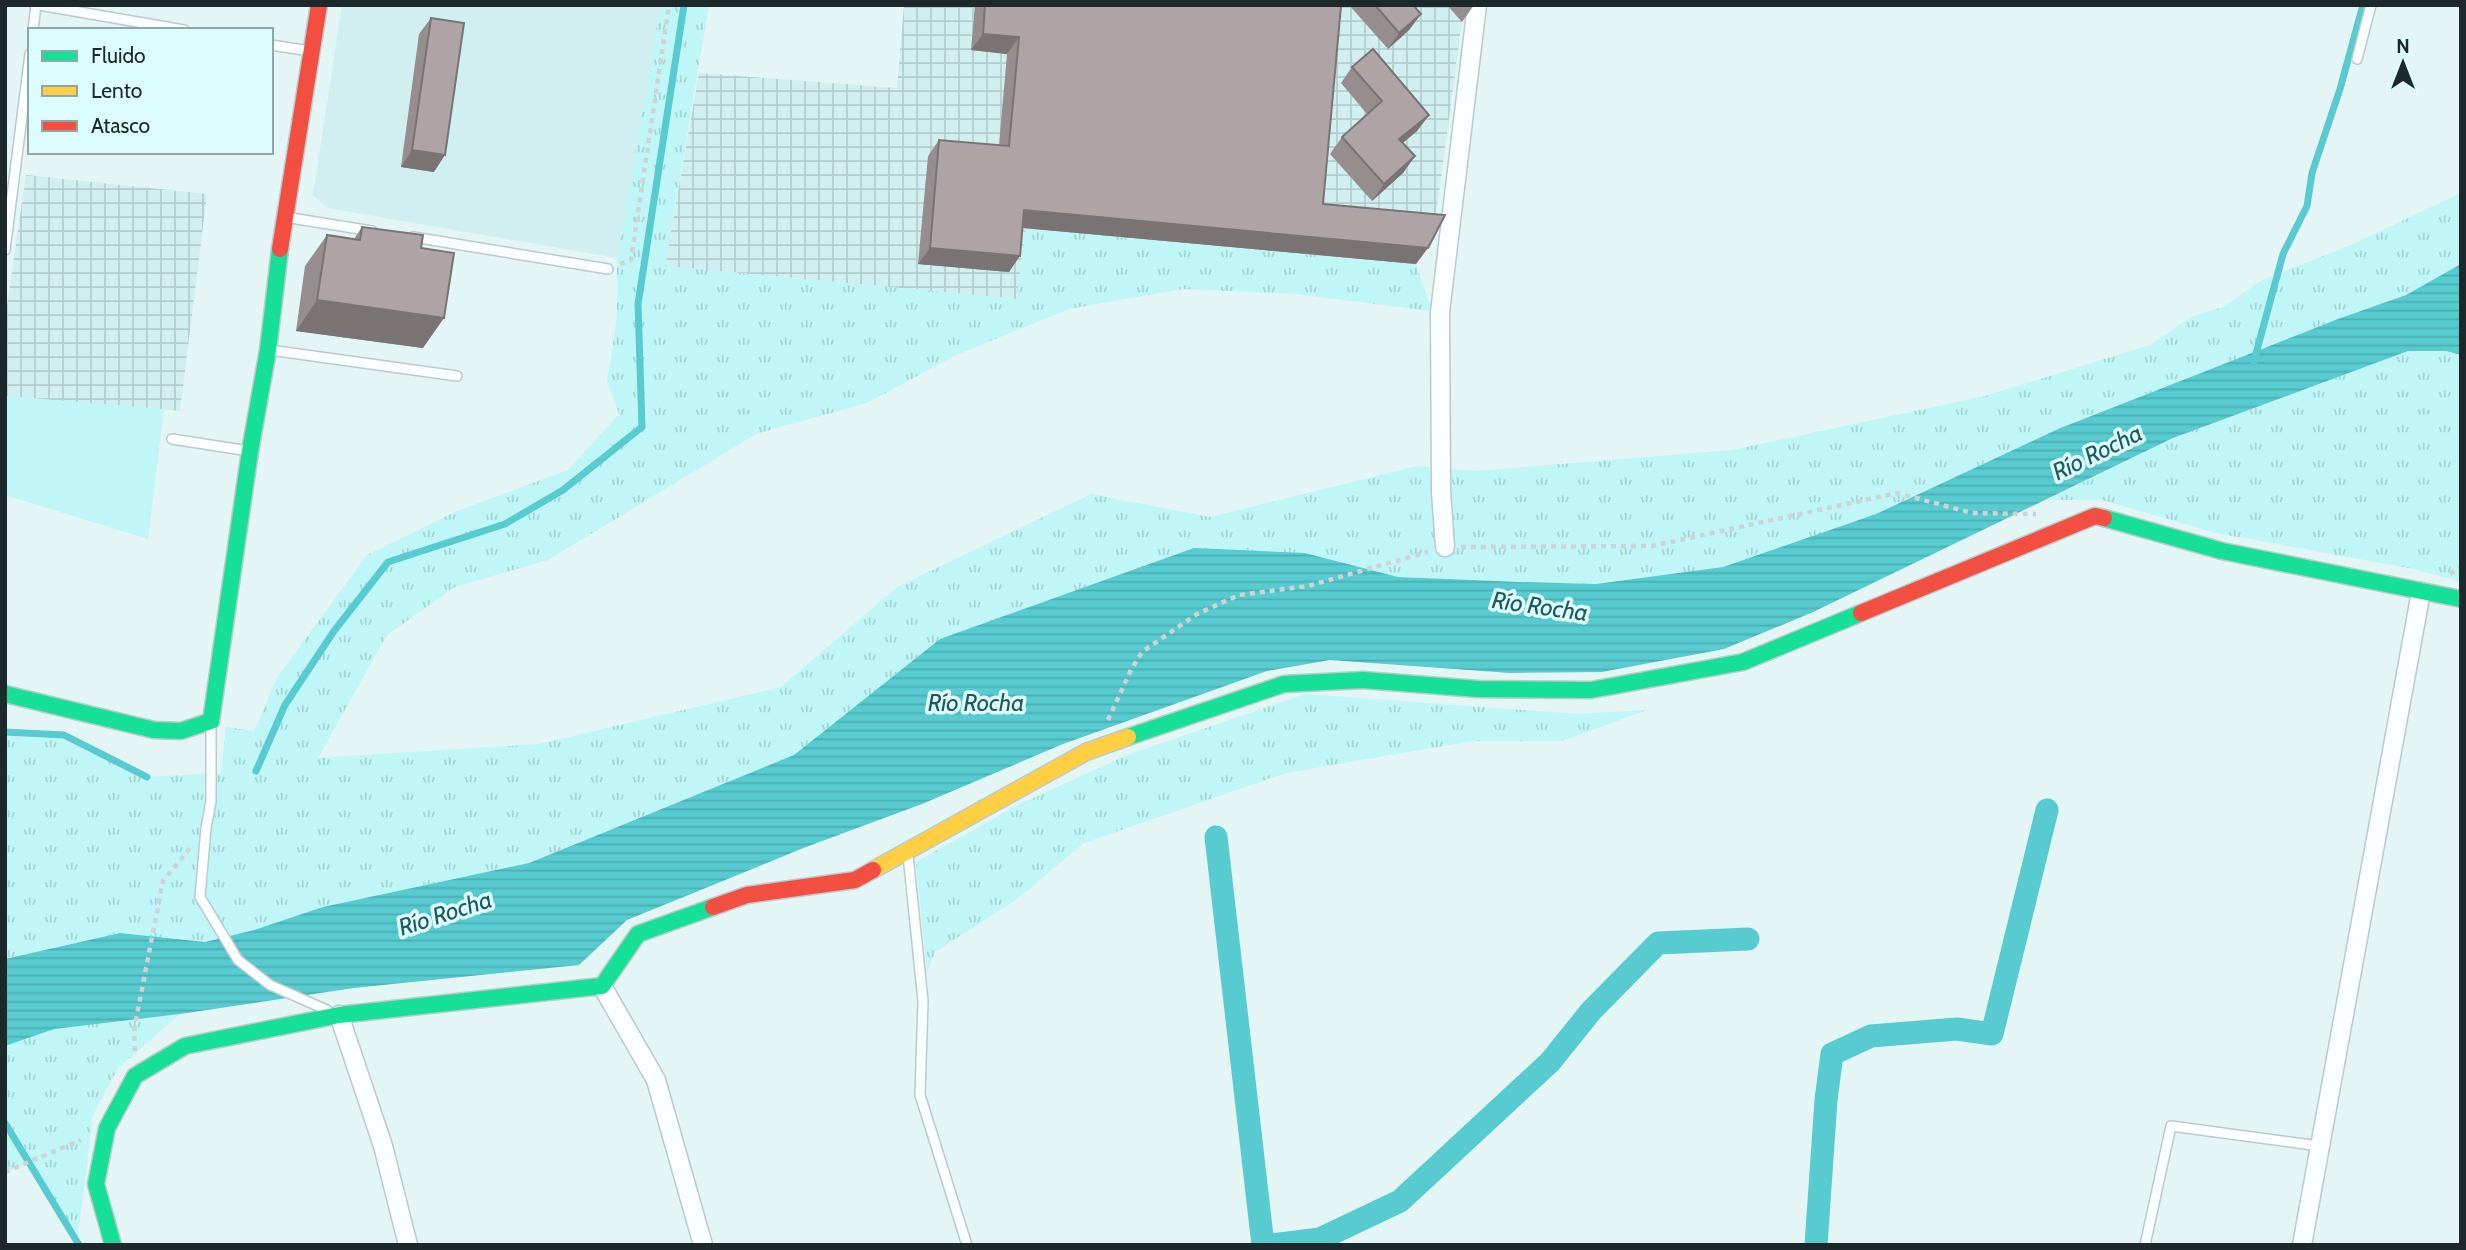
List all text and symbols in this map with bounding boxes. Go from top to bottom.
legend [28,28,273,154]
north arrow [2368,28,2438,98]
text: N [2396,35,2410,58]
text: Fluido [91,43,146,68]
text: Lento [91,78,142,103]
text: Atasco [91,113,150,138]
water label: Río Rocha [2047,418,2147,486]
water label: Río Rocha [1490,585,1590,627]
water label: Río Rocha [928,688,1024,717]
water label: Río Rocha [395,884,495,942]

